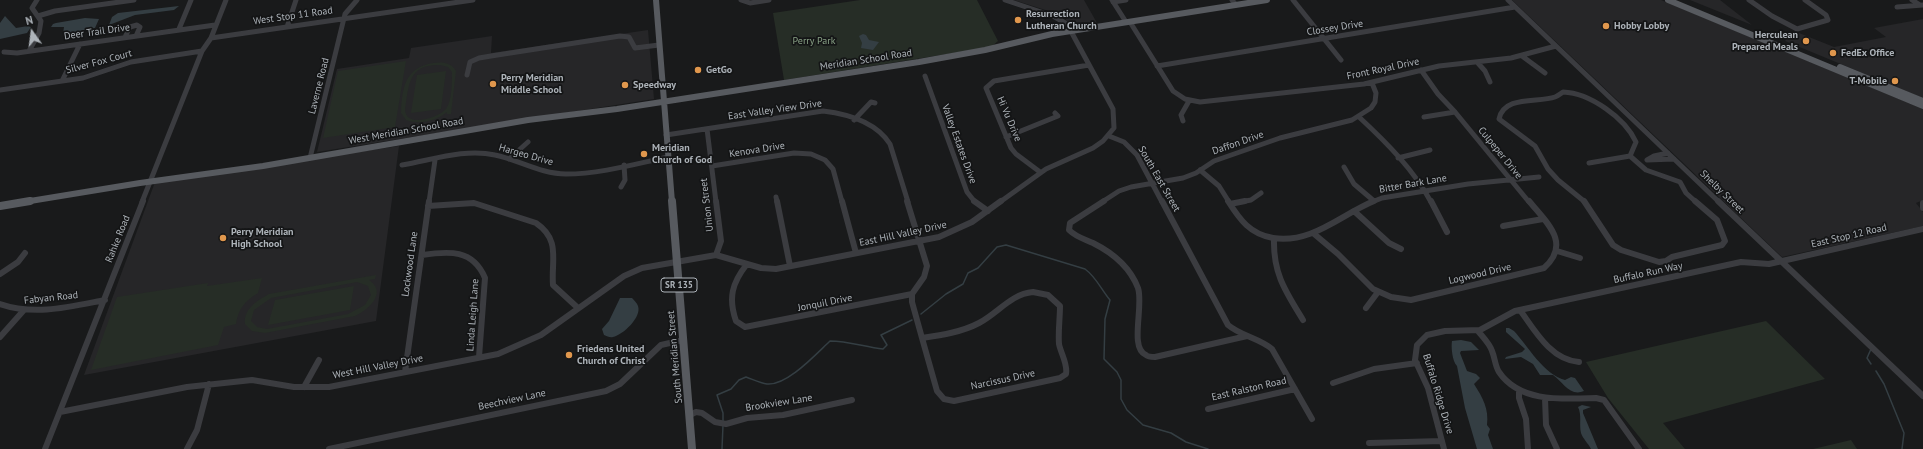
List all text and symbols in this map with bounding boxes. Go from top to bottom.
street label: West Stop 11 Road [253,4,333,28]
place label: Resurrection Lutheran Church [1026,8,1097,32]
north arrow [12,12,52,52]
text: N [24,13,34,28]
marker: Resurrection Lutheran Church [1013,15,1023,25]
street label: Clossey Drive [1306,18,1364,38]
place label: Hobby Lobby [1614,20,1669,32]
street label: Deer Trail Drive [63,21,131,43]
marker: Hobby Lobby [1601,21,1611,31]
place label: Herculean Prepared Meals [1732,29,1798,52]
park label: Perry Park [793,35,835,47]
marker: Herculean Prepared Meals [1801,36,1811,46]
street label: Silver Fox Court [65,47,133,77]
street label: Meridian School Road [819,47,913,73]
place label: FedEx Office [1841,47,1894,59]
marker: FedEx Office [1828,48,1838,58]
street label: Front Royal Drive [1346,55,1420,83]
street label: Laverne Road [306,57,332,115]
place label: GetGo [706,64,732,76]
marker: GetGo [693,65,703,75]
place label: Perry Meridian Middle School [501,72,564,96]
place label: T-Mobile [1850,75,1887,87]
marker: T-Mobile [1890,76,1900,86]
marker: Perry Meridian Middle School [488,79,498,89]
place label: Speedway [633,79,676,91]
marker: Speedway [620,80,630,90]
street label: Hi Vu Drive [994,95,1024,143]
street label: East Valley View Drive [727,97,823,123]
street label: Valley Estates Drive [939,103,979,185]
street label: West Meridian School Road [348,115,464,147]
street label: Culpeper Drive [1475,125,1525,181]
street label: Daffon Drive [1211,129,1265,157]
street label: Kenova Drive [728,140,786,160]
street label: Hargeo Drive [497,142,555,168]
place label: Meridian Church of God [652,142,712,166]
street label: South East Street [1135,144,1183,214]
marker: Meridian Church of God [639,149,649,159]
street label: Shelby Street [1697,168,1747,216]
street label: Bitter Bark Lane [1378,172,1448,196]
street label: Union Street [698,178,716,232]
street label: Rahke Road [103,214,133,264]
street label: East Hill Valley Drive [858,219,948,249]
street label: East Stop 12 Road [1810,221,1888,251]
place label: Perry Meridian High School [231,226,294,250]
street label: Lockwood Lane [399,231,421,297]
marker: Perry Meridian High School [218,233,228,243]
street label: Buffalo Run Way [1612,260,1684,286]
street label: Logwood Drive [1448,261,1512,287]
street label: Linda Leigh Lane [464,278,482,352]
road number: SR 135 [661,278,697,292]
street label: Fabyan Road [23,289,79,307]
street label: Jonquil Drive [797,292,853,314]
street label: South Meridian Street [665,310,685,404]
place label: Friedens United Church of Christ [577,343,645,366]
marker: Friedens United Church of Christ [564,350,574,360]
street label: West Hill Valley Drive [332,352,424,382]
street label: Buffalo Ridge Drive [1420,353,1456,435]
street label: Narcissus Drive [970,367,1036,393]
street label: East Ralston Road [1210,375,1288,403]
street label: Beechview Lane [477,387,547,413]
street label: Brookview Lane [745,392,813,414]

